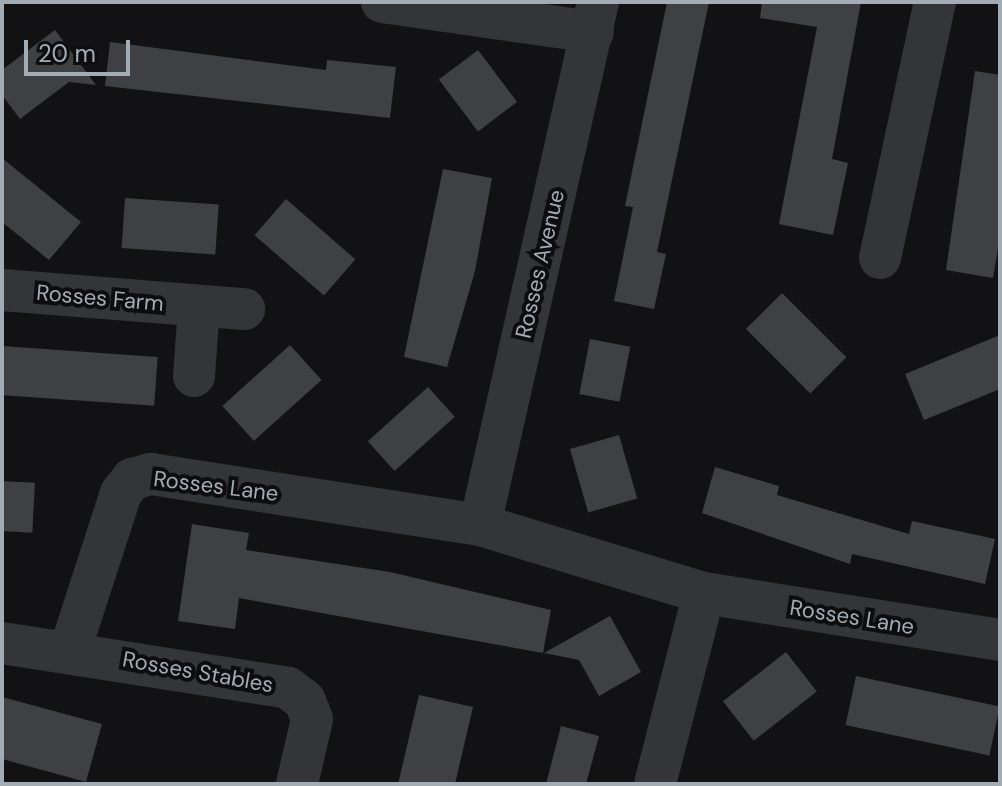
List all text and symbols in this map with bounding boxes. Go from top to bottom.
scale bar [28,24,134,74]
text: 20 m [38,38,96,69]
street label: Rosses Avenue [510,187,570,341]
street label: Rosses Farm [35,279,165,317]
street label: Rosses Lane [152,465,280,507]
street label: Rosses Lane [788,594,916,640]
street label: Rosses Stables [121,646,275,698]

